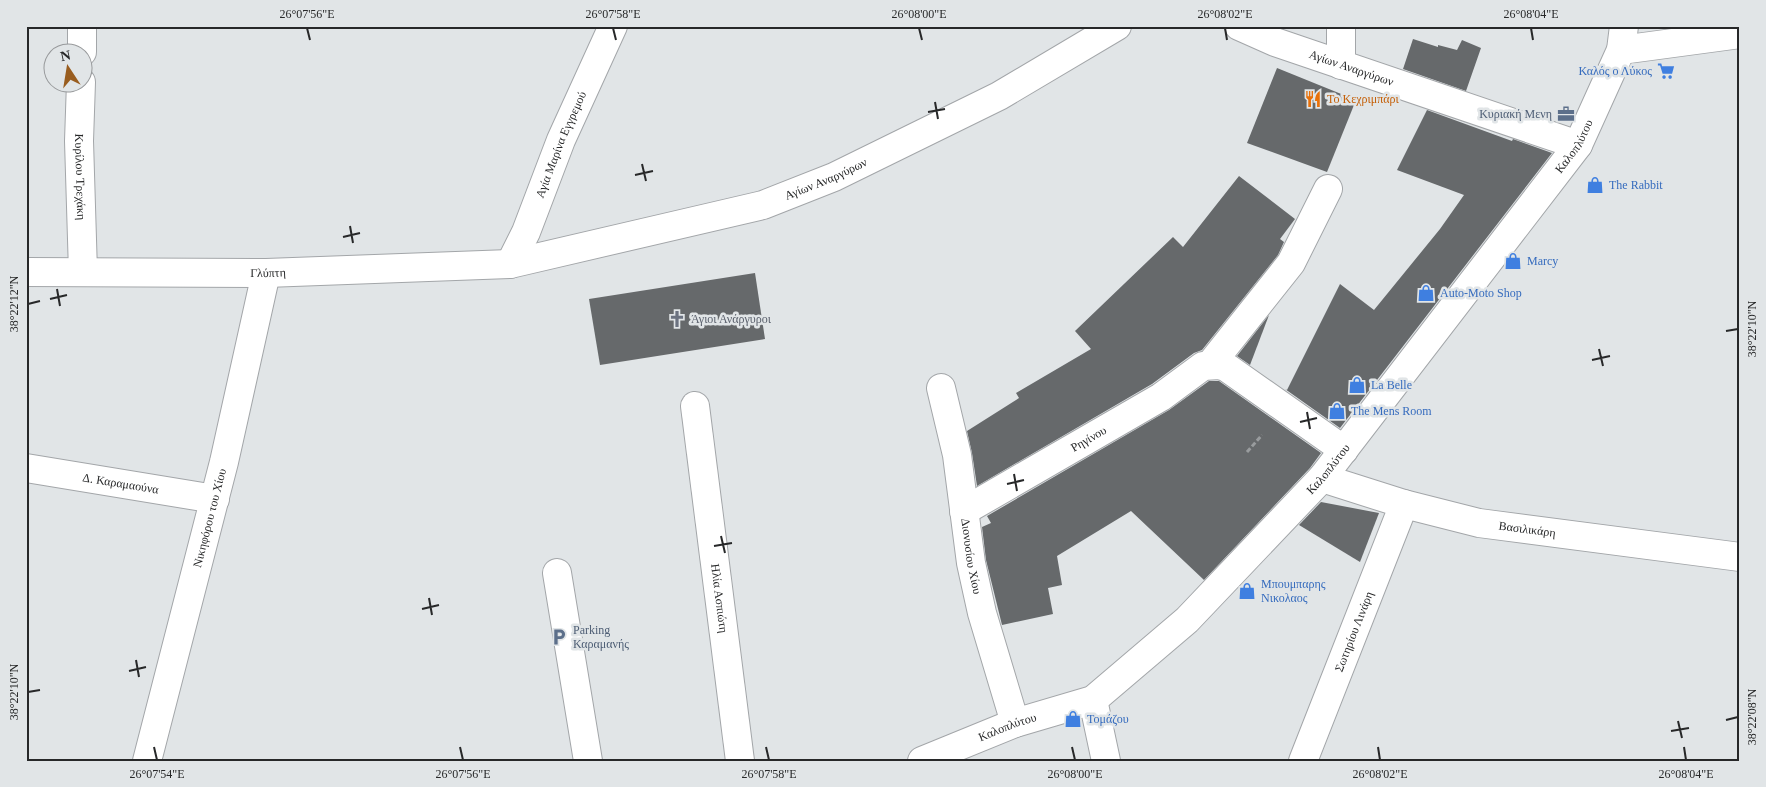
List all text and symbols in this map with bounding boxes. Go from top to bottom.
text: 26°07'56"E [279,7,335,21]
text: 26°07'58"E [585,7,641,21]
text: 26°08'00"E [891,7,947,21]
text: 26°08'02"E [1197,7,1253,21]
text: 26°08'04"E [1503,7,1559,21]
north arrow [42,42,92,92]
text: N [59,47,72,64]
street label: Αγίων Αναργύρων [1307,47,1396,89]
supermarket icon: Καλός ο Λύκος [1656,61,1676,81]
place label: Καλός ο Λύκος [1578,64,1652,78]
street label: Αγία Μαρίνα Εγγρεμού [533,89,589,200]
restaurant icon: Το Κεχριμπάρι [1303,89,1323,109]
place label: Το Κεχριμπάρι [1327,92,1400,106]
office icon: Κυριακή Μενη [1556,104,1576,124]
place label: Κυριακή Μενη [1479,107,1552,121]
street label: Καλοπλύτου [1552,117,1596,176]
street label: Κυρίλου Τρεχάκη [72,133,88,220]
street label: Αγίων Αναργύρων [783,155,870,203]
shop icon: The Rabbit [1585,175,1605,195]
place label: The Rabbit [1609,178,1663,192]
shop icon: Marcy [1503,251,1523,271]
place label: Marcy [1527,254,1558,268]
street label: Γλύπτη [250,265,286,280]
text: 38°22'12"N [7,275,21,332]
shop icon: Auto-Moto Shop [1416,283,1436,303]
place label: Auto-Moto Shop [1440,286,1522,300]
text: 38°22'10"N [1745,300,1759,357]
church icon: Άγιοι Ανάργυροι [667,309,687,329]
place label: Άγιοι Ανάργυροι [691,312,772,326]
shop icon: La Belle [1347,375,1367,395]
place label: La Belle [1371,378,1412,392]
shop icon: The Mens Room [1327,401,1347,421]
place label: The Mens Room [1351,404,1432,418]
street label: Ρηγίνου [1068,423,1109,455]
street label: Καλοπλύτου [1303,441,1353,497]
street label: Νικηφόρου του Χίου [190,467,229,569]
street label: Δ. Καραμαούνα [82,470,161,497]
street label: Διονυσίου Χίου [958,517,985,595]
street label: Βασιλικάρη [1498,519,1557,540]
street label: Ηλία Ασπιώτη [708,563,731,634]
place label: Μπουμπαρης Νικολαος [1261,577,1326,605]
shop icon: Μπουμπαρης Νικολαος [1237,581,1257,601]
street label: Σωτηρίου Λινάρη [1332,589,1376,674]
place label: Parking Καραμανής [573,623,629,651]
parking icon: Parking Καραμανής [549,627,569,647]
text: 38°22'10"N [7,663,21,720]
text: 38°22'08"N [1745,688,1759,745]
shop icon: Τομάζου [1063,709,1083,729]
street label: Καλοπλύτου [976,710,1038,744]
place label: Τομάζου [1087,712,1129,726]
text: 26°07'54"E [129,767,185,781]
text: 26°07'56"E [435,767,491,781]
text: 26°07'58"E [741,767,797,781]
text: 26°08'00"E [1047,767,1103,781]
text: 26°08'02"E [1352,767,1408,781]
text: 26°08'04"E [1658,767,1714,781]

